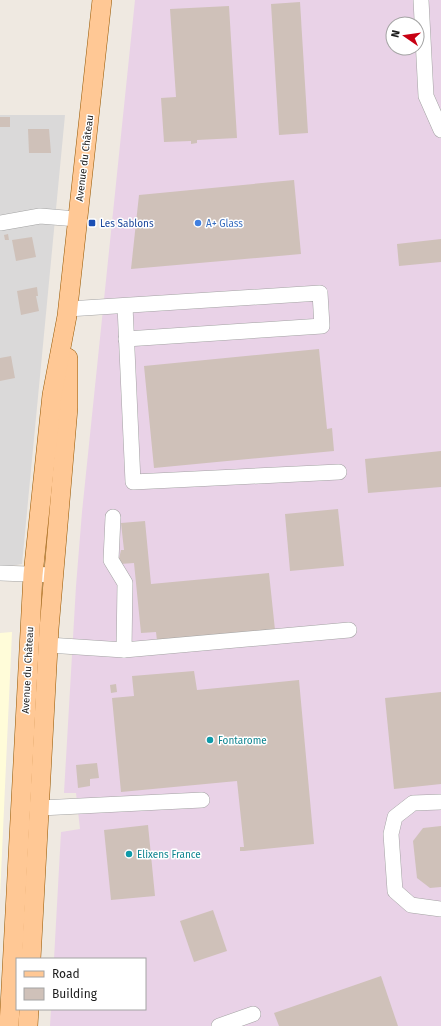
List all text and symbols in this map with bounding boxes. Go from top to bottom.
north arrow [385,16,425,56]
text: N [389,29,403,39]
street label: Avenue du Château [74,114,96,202]
marker: Les Sablons [87,218,97,228]
place label: Les Sablons [100,218,154,230]
marker: A+ Glass [193,218,203,228]
place label: A+ Glass [206,218,243,230]
street label: Avenue du Château [20,626,36,714]
marker: Fontarome [205,735,215,745]
place label: Fontarome [218,735,267,747]
marker: Elixens France [124,849,134,859]
place label: Elixens France [137,849,201,861]
legend [16,958,146,1010]
text: Road [52,967,80,981]
text: Building [52,987,98,1001]

